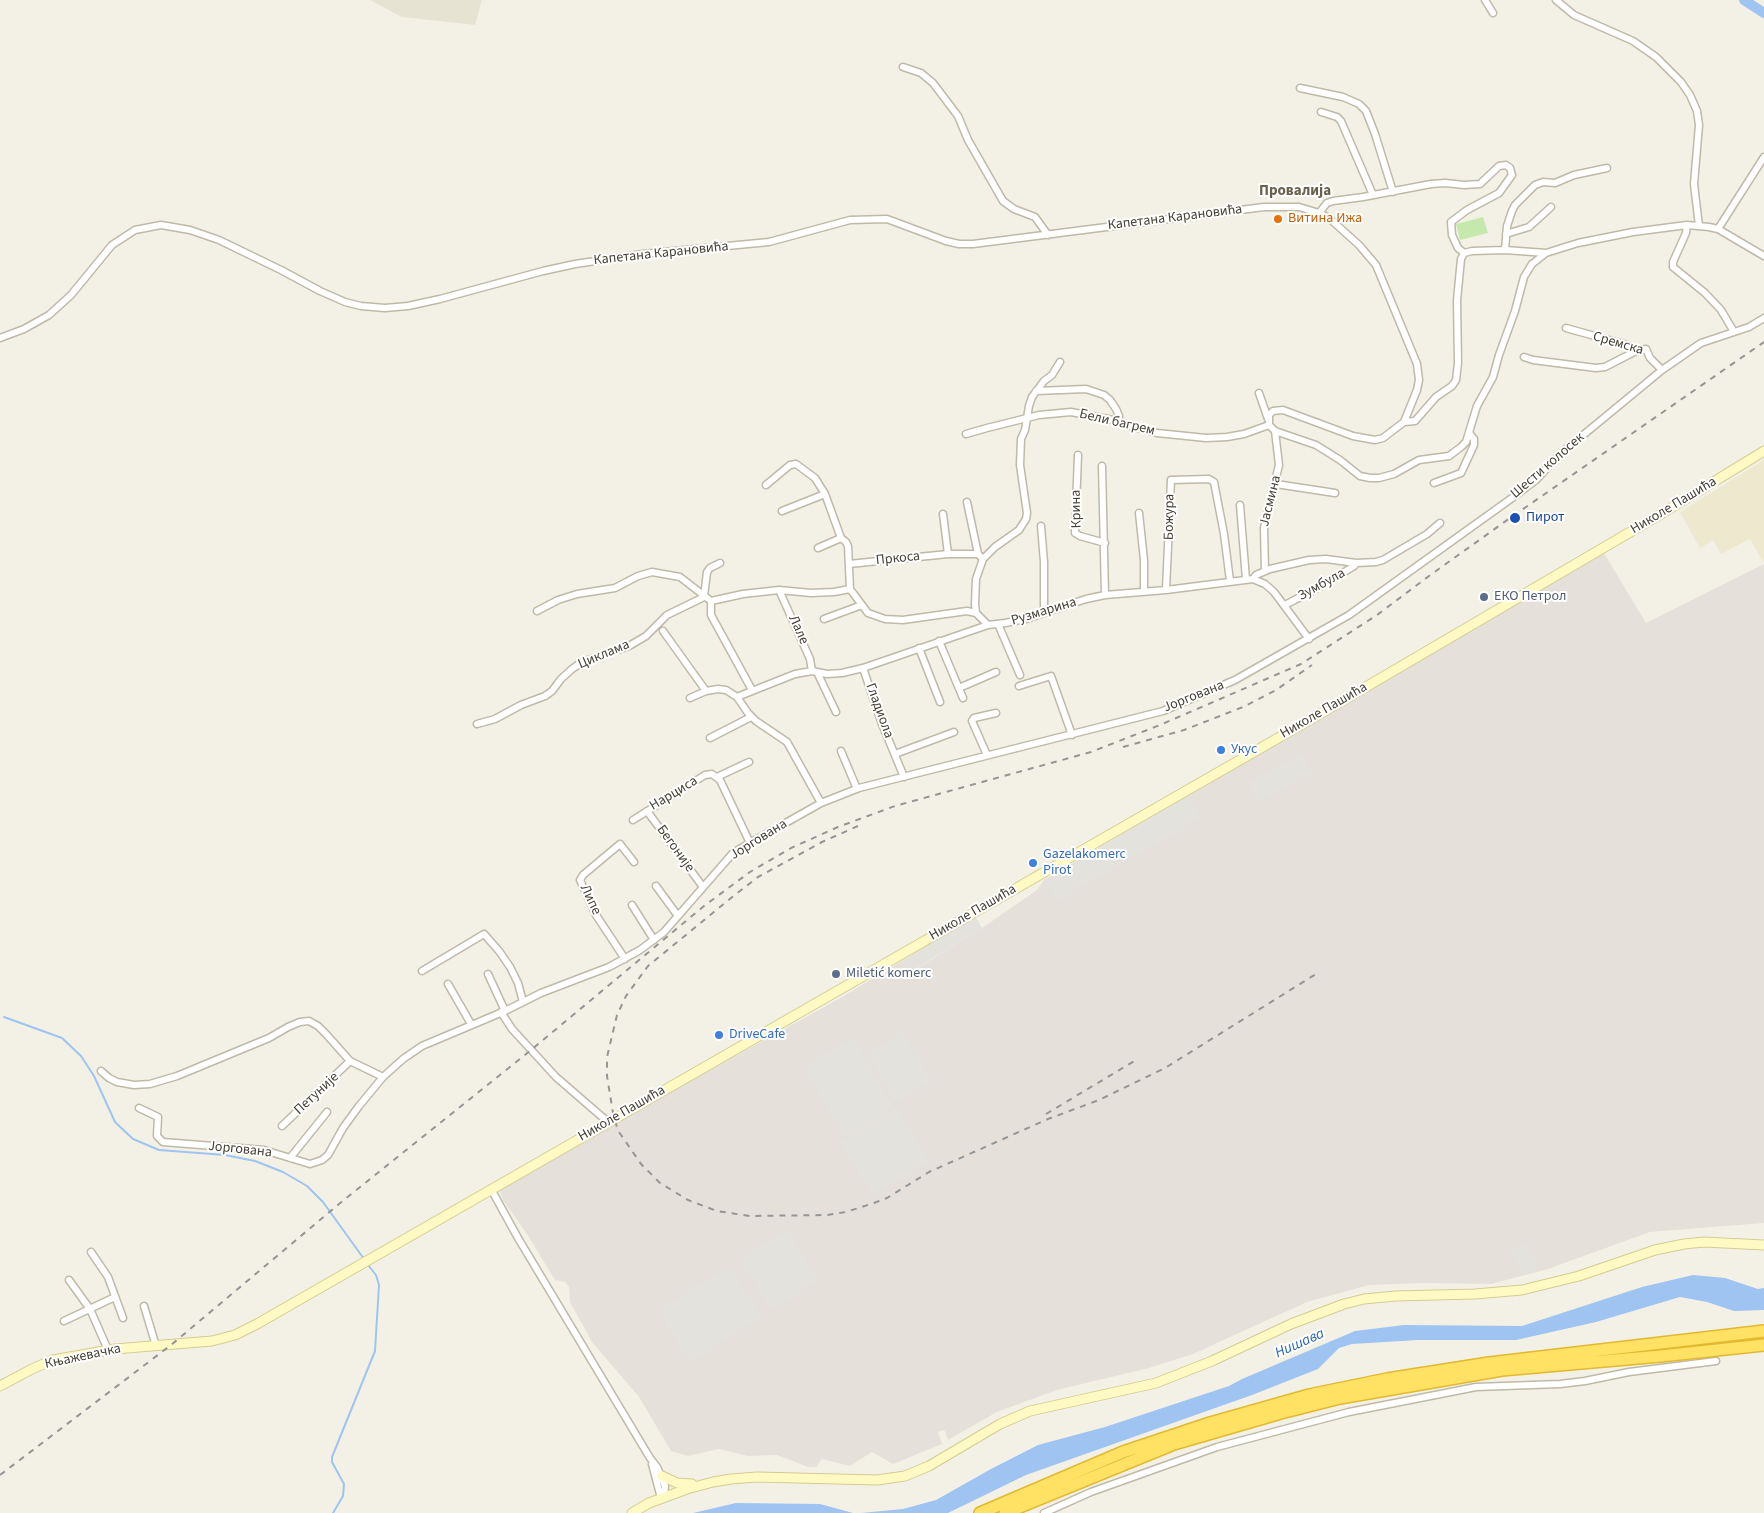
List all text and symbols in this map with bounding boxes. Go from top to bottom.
district label: Провалија [1259,183,1331,201]
street label: Капетана Карановића [1107,201,1243,235]
place label: Витина Ижа [1288,211,1362,227]
marker: Витина Ижа [1272,213,1284,225]
street label: Капетана Карановића [593,239,729,269]
street label: Сремска [1591,329,1645,359]
street label: Бели багрем [1078,406,1156,440]
street label: Шести колосек [1508,430,1588,502]
street label: Јасмина [1257,474,1285,528]
street label: Николе Пашића [1628,474,1720,538]
street label: Крина [1068,490,1086,528]
street label: Божура [1161,494,1179,540]
place label: Пирот [1526,510,1564,526]
marker: Пирот [1508,511,1522,525]
street label: Пркоса [875,548,921,570]
street label: Зумбула [1295,565,1349,605]
place label: ЕКО Петрол [1494,589,1567,605]
marker: ЕКО Петрол [1478,591,1490,603]
street label: Рузмарина [1009,594,1079,630]
street label: Лале [784,613,812,647]
street label: Циклама [576,637,632,673]
street label: Јоргована [1161,677,1227,717]
street label: Николе Пашића [1278,679,1370,743]
street label: Гладиола [861,681,897,741]
place label: Укус [1231,742,1257,758]
marker: Укус [1215,744,1227,756]
street label: Нарциса [647,773,701,815]
street label: Јоргована [727,816,791,864]
street label: Бегоније [652,822,698,876]
place label: Gazelakomerc Pirot [1043,847,1126,880]
marker: Gazelakomerc Pirot [1027,857,1039,869]
street label: Николе Пашића [927,881,1019,945]
street label: Липе [576,882,604,918]
place label: Miletić komerc [846,966,931,982]
marker: Miletić komerc [830,968,842,980]
place label: DriveCafe [729,1027,785,1043]
marker: DriveCafe [713,1029,725,1041]
street label: Петуније [291,1069,343,1119]
street label: Николе Пашића [576,1082,668,1146]
street label: Јоргована [207,1138,273,1162]
water label: Нишава [1272,1325,1328,1363]
street label: Књажевачка [43,1341,123,1373]

